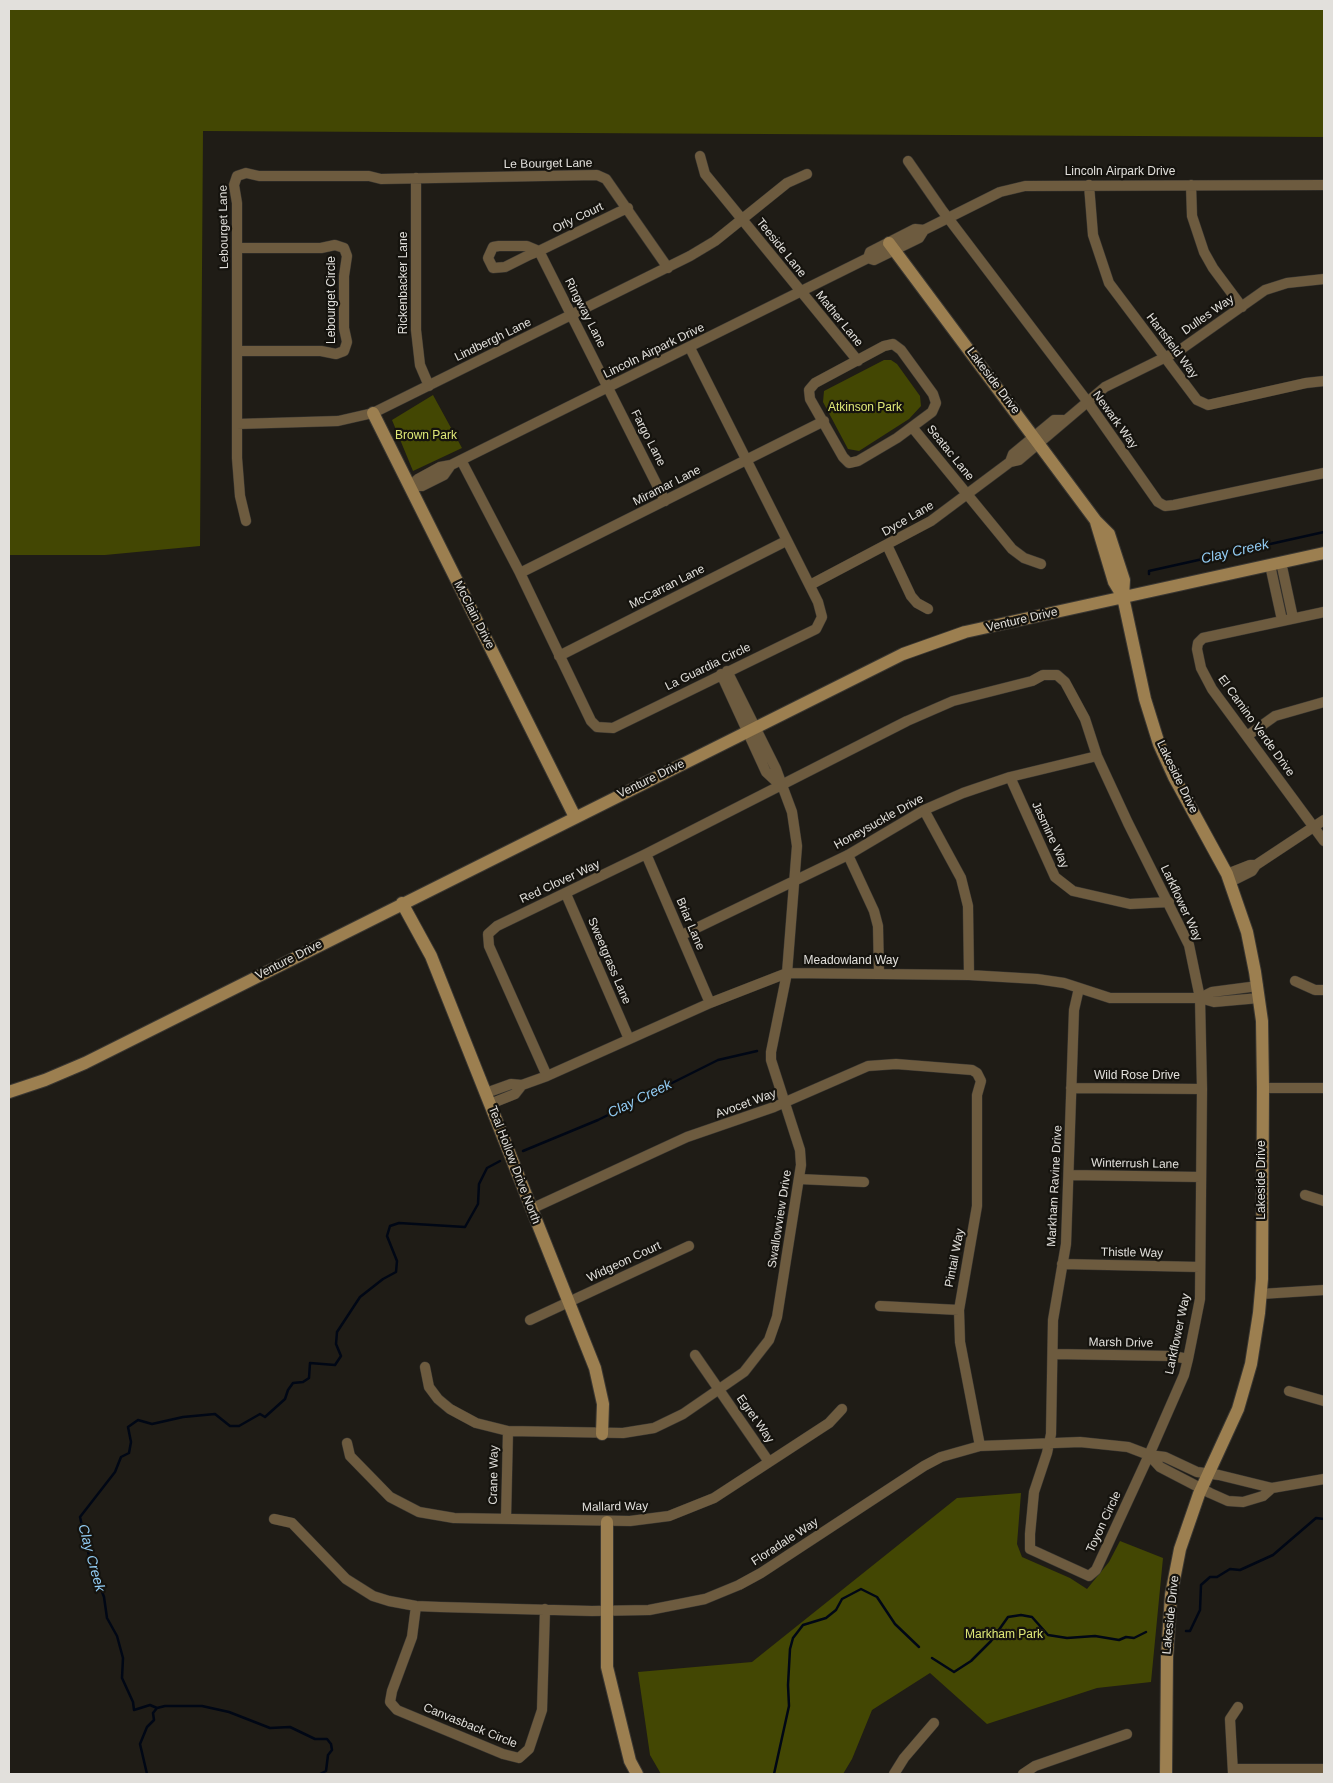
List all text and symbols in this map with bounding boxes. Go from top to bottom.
street label: Le Bourget Lane [504,156,592,172]
street label: Lincoln Airpark Drive [1065,165,1175,179]
street label: Lebourget Lane [216,185,232,269]
street label: Orly Court [550,200,606,236]
street label: Teeside Lane [753,216,809,280]
street label: Rickenbacker Lane [397,232,411,334]
street label: Lebourget Circle [325,256,339,344]
street label: Ringway Lane [561,276,609,350]
street label: Mather Lane [812,288,866,350]
street label: Dulles Way [1179,292,1237,338]
street label: Hartsfield Way [1143,311,1201,381]
street label: Lindbergh Lane [452,315,534,365]
street label: Lincoln Airpark Drive [601,320,707,382]
street label: Lakeside Drive [963,345,1023,417]
street label: Newark Way [1089,388,1141,452]
park label: Atkinson Park [828,401,902,415]
street label: Fargo Lane [628,407,668,469]
street label: Seatac Lane [923,422,977,484]
park label: Brown Park [395,429,457,443]
street label: Miramar Lane [631,463,703,509]
street label: Dyce Lane [880,498,936,540]
water label: Clay Creek [1199,536,1271,568]
street label: McCarran Lane [627,562,707,612]
street label: McClain Drive [451,578,497,652]
street label: Venture Drive [985,605,1059,635]
street label: La Guardia Circle [663,640,753,694]
street label: El Camino Verde Drive [1215,673,1297,779]
street label: Lakeside Drive [1153,738,1201,816]
street label: Venture Drive [615,757,687,801]
street label: Honeysuckle Drive [832,791,926,853]
street label: Jasmine Way [1028,800,1072,870]
street label: Red Clover Way [518,857,602,907]
street label: Larkflower Way [1157,863,1205,943]
street label: Briar Lane [673,896,707,952]
street label: Sweetgrass Lane [584,916,634,1006]
street label: Venture Drive [253,937,325,983]
street label: Meadowland Way [804,954,898,968]
street label: Wild Rose Drive [1094,1069,1180,1083]
water label: Clay Creek [605,1076,675,1122]
street label: Avocet Way [714,1086,778,1122]
street label: Teal Hollow Drive North [485,1104,543,1226]
street label: Markham Ravine Drive [1045,1125,1065,1247]
street label: Lakeside Drive [1255,1140,1269,1220]
street label: Winterrush Lane [1091,1156,1179,1172]
street label: Swallowview Drive [765,1169,795,1269]
street label: Pintail Way [942,1227,968,1289]
street label: Widgeon Court [585,1239,663,1285]
street label: Thistle Way [1101,1245,1163,1261]
street label: Larkflower Way [1162,1292,1194,1376]
street label: Marsh Drive [1089,1335,1153,1351]
street label: Egret Way [733,1392,777,1446]
street label: Crane Way [486,1445,502,1505]
street label: Toyon Circle [1084,1489,1124,1555]
street label: Mallard Way [582,1499,648,1515]
street label: Floradale Way [749,1515,821,1569]
water label: Clay Creek [74,1522,108,1594]
street label: Lakeside Drive [1160,1575,1182,1655]
park label: Markham Park [965,1628,1043,1642]
street label: Canvasback Circle [421,1701,519,1751]

